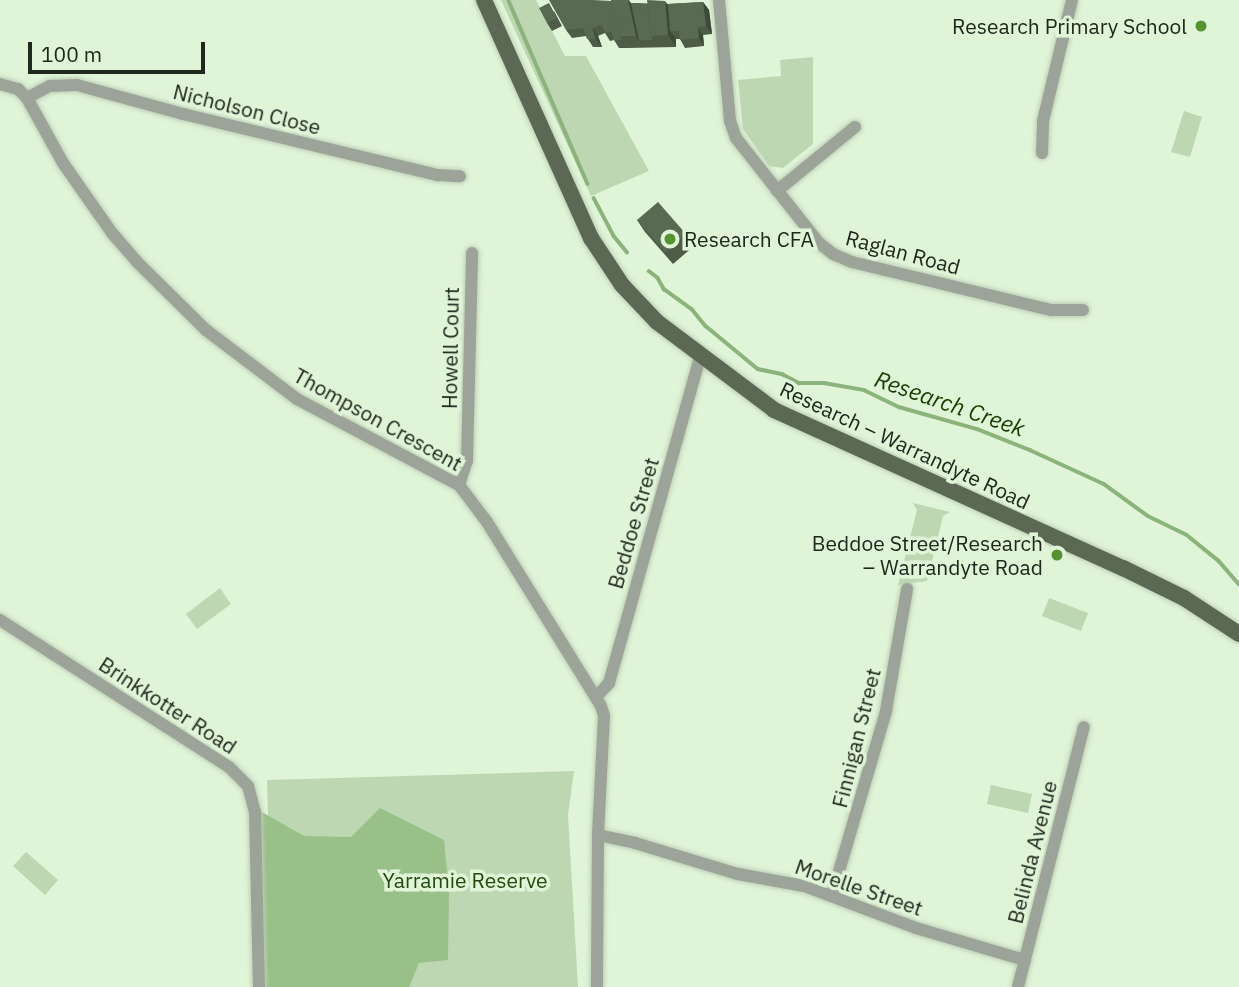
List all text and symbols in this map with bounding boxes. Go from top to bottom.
place label: Research Primary School [952,13,1187,39]
marker: Research Primary School [1193,18,1209,34]
scale bar [32,28,208,72]
text: 100 m [41,40,102,68]
street label: Nicholson Close [171,78,323,140]
street label: Raglan Road [843,225,963,279]
place label: Research CFA [684,226,814,252]
marker: Research CFA [662,231,678,247]
street label: Howell Court [436,287,464,409]
street label: Thompson Crescent [289,362,467,476]
water label: Research Creek [871,364,1029,442]
street label: Research – Warrandyte Road [776,376,1034,514]
street label: Beddoe Street [602,454,664,592]
place label: Beddoe Street/Research – Warrandyte Road [812,530,1043,580]
marker: Beddoe Street/Research – Warrandyte Road [1049,547,1065,563]
street label: Brinkkotter Road [94,651,242,759]
street label: Finnigan Street [826,666,886,810]
street label: Belinda Avenue [1002,778,1062,926]
street label: Morelle Street [792,853,926,921]
park label: Yarramie Reserve [382,867,548,893]

